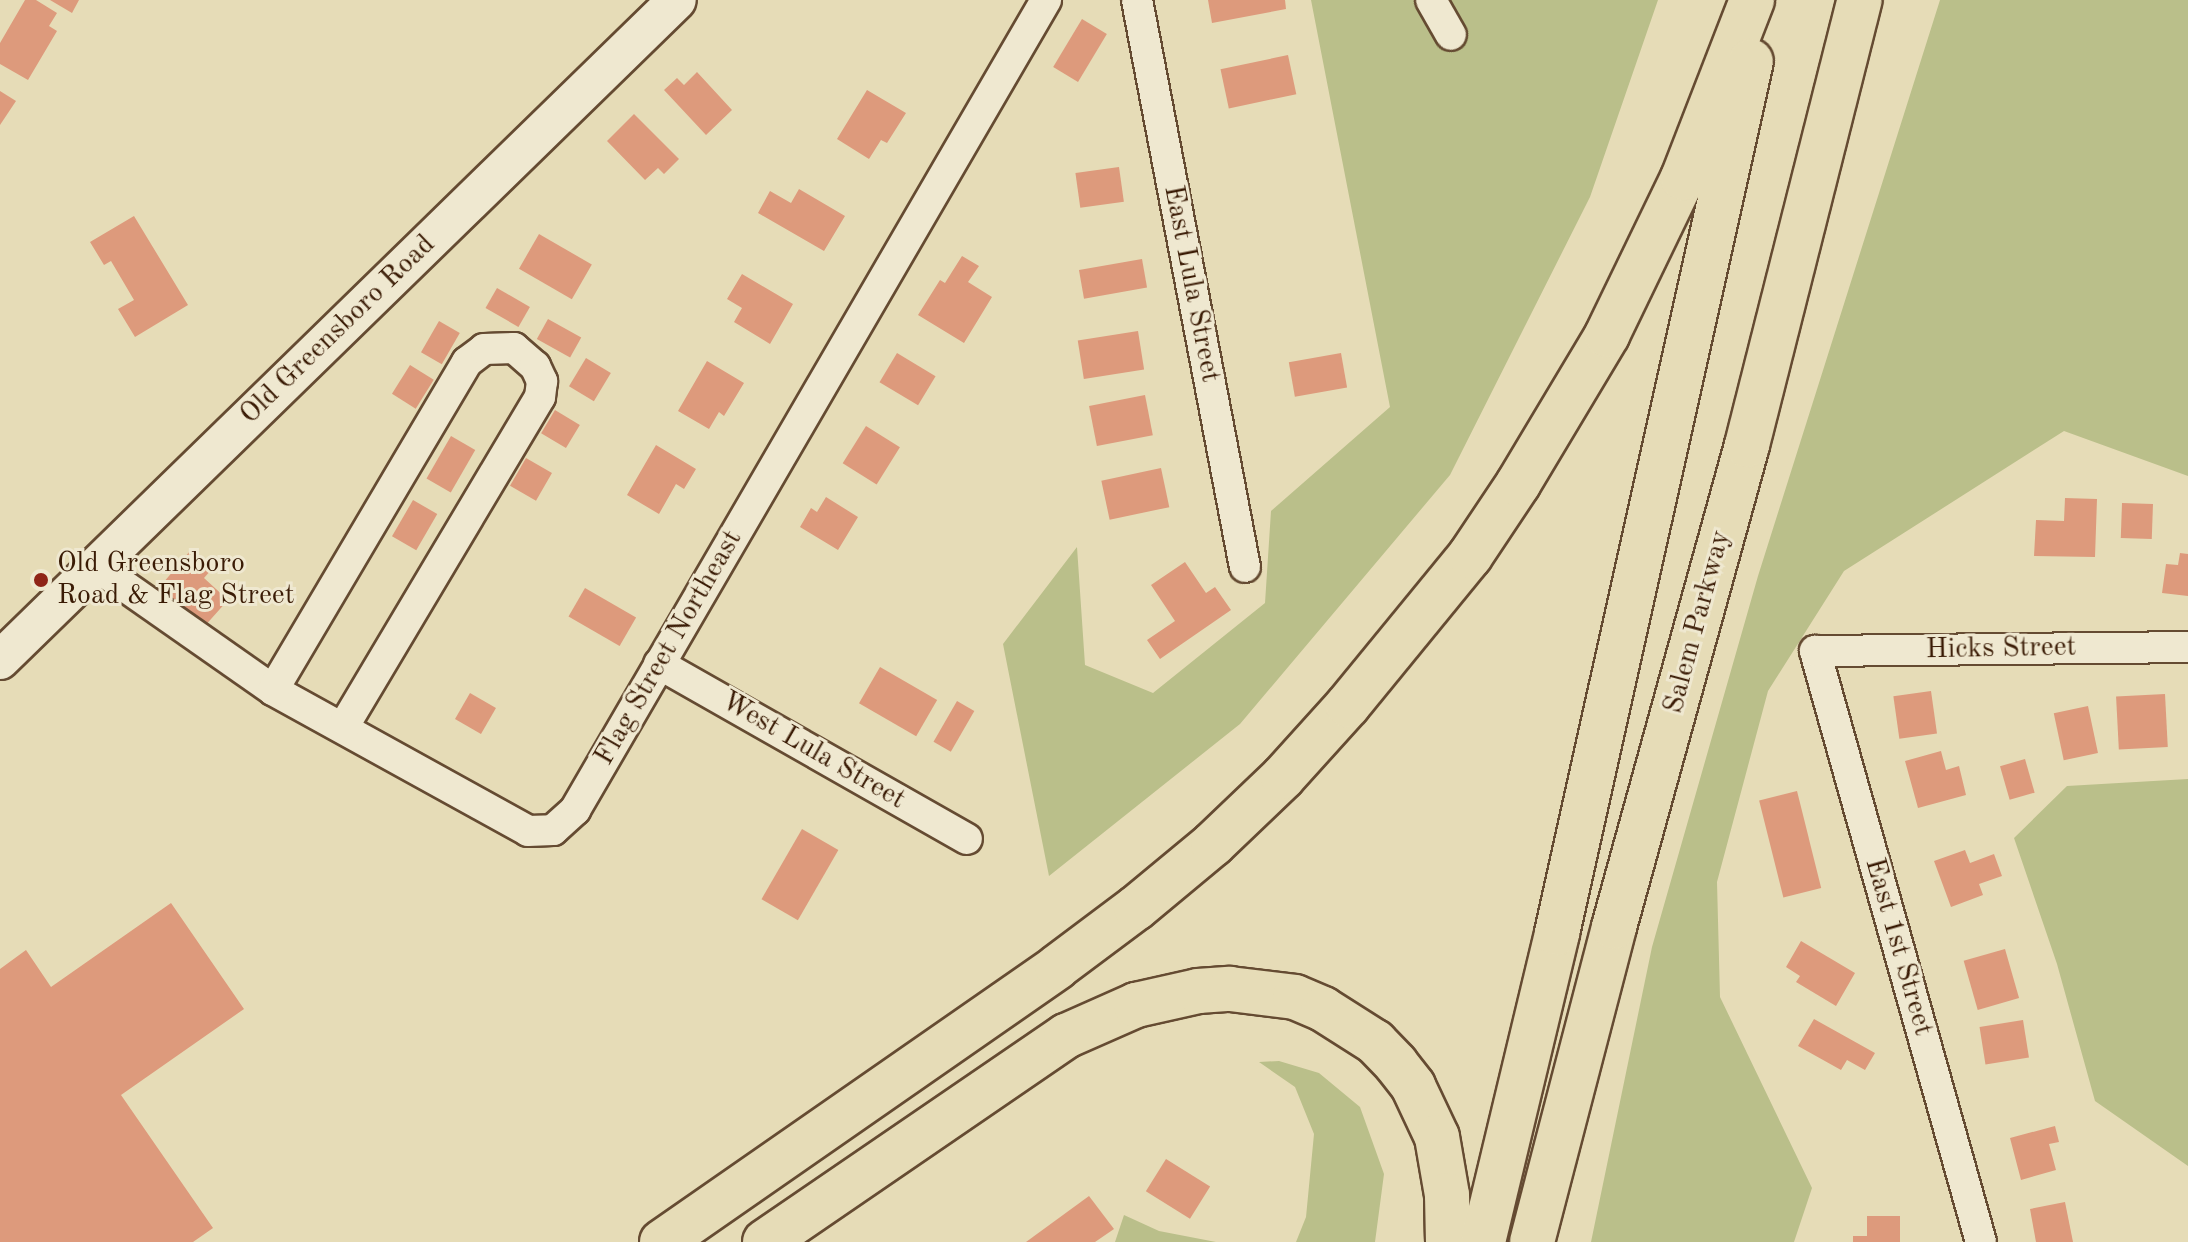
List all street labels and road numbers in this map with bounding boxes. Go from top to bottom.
street label: East Lula Street [1155,183,1227,385]
street label: Old Greensboro Road [233,228,443,432]
street label: Flag Street Northeast [588,524,750,772]
street label: Salem Parkway [1657,527,1739,717]
street label: Hicks Street [1925,631,2077,667]
street label: West Lula Street [715,685,911,817]
street label: East 1st Street [1857,854,1939,1040]

